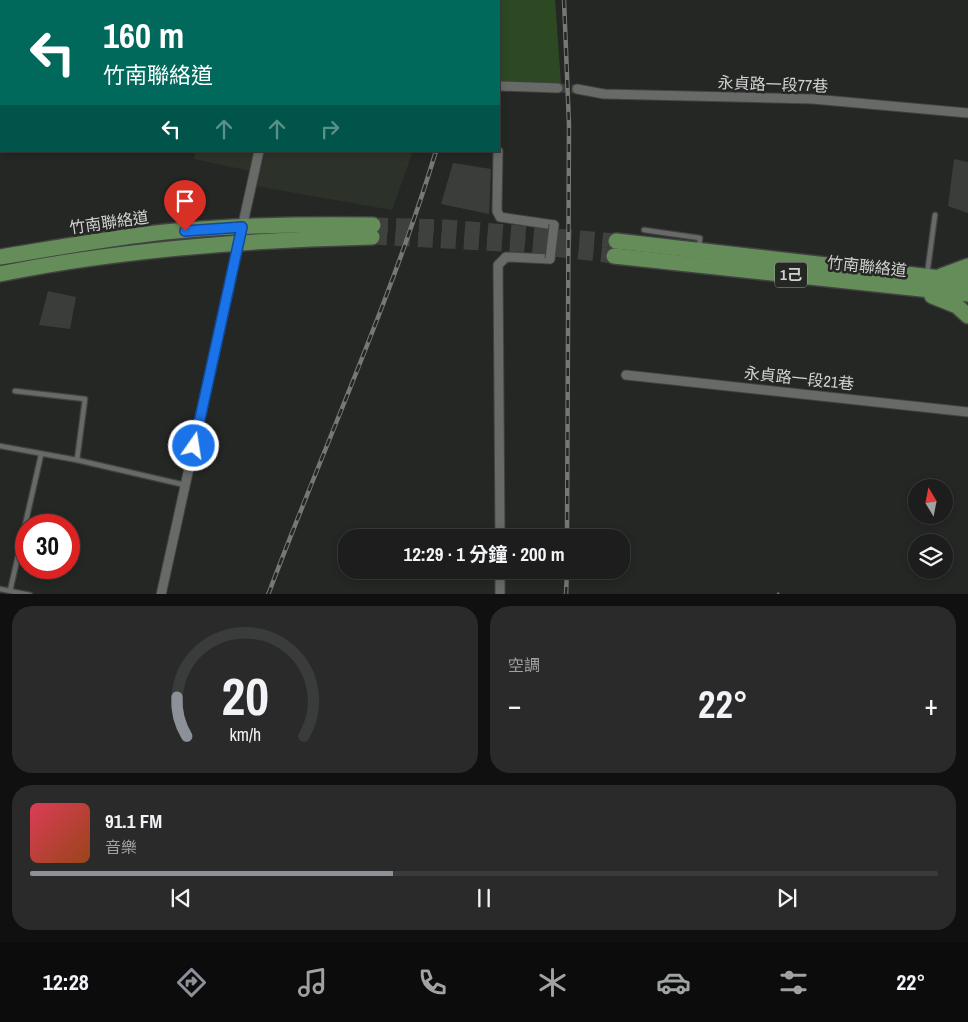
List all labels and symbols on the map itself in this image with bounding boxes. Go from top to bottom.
street label: 永貞路一段77巷 [717,71,829,97]
pin [164,180,206,231]
street label: 竹南聯絡道 [68,206,150,238]
street label: 竹南聯絡道 [826,251,908,281]
road number: 1己 [775,262,807,288]
street label: 永貞路一段21巷 [743,361,855,395]
position arrow [167,419,219,471]
north arrow [908,479,952,524]
speed limit sign: 30 [15,514,80,579]

